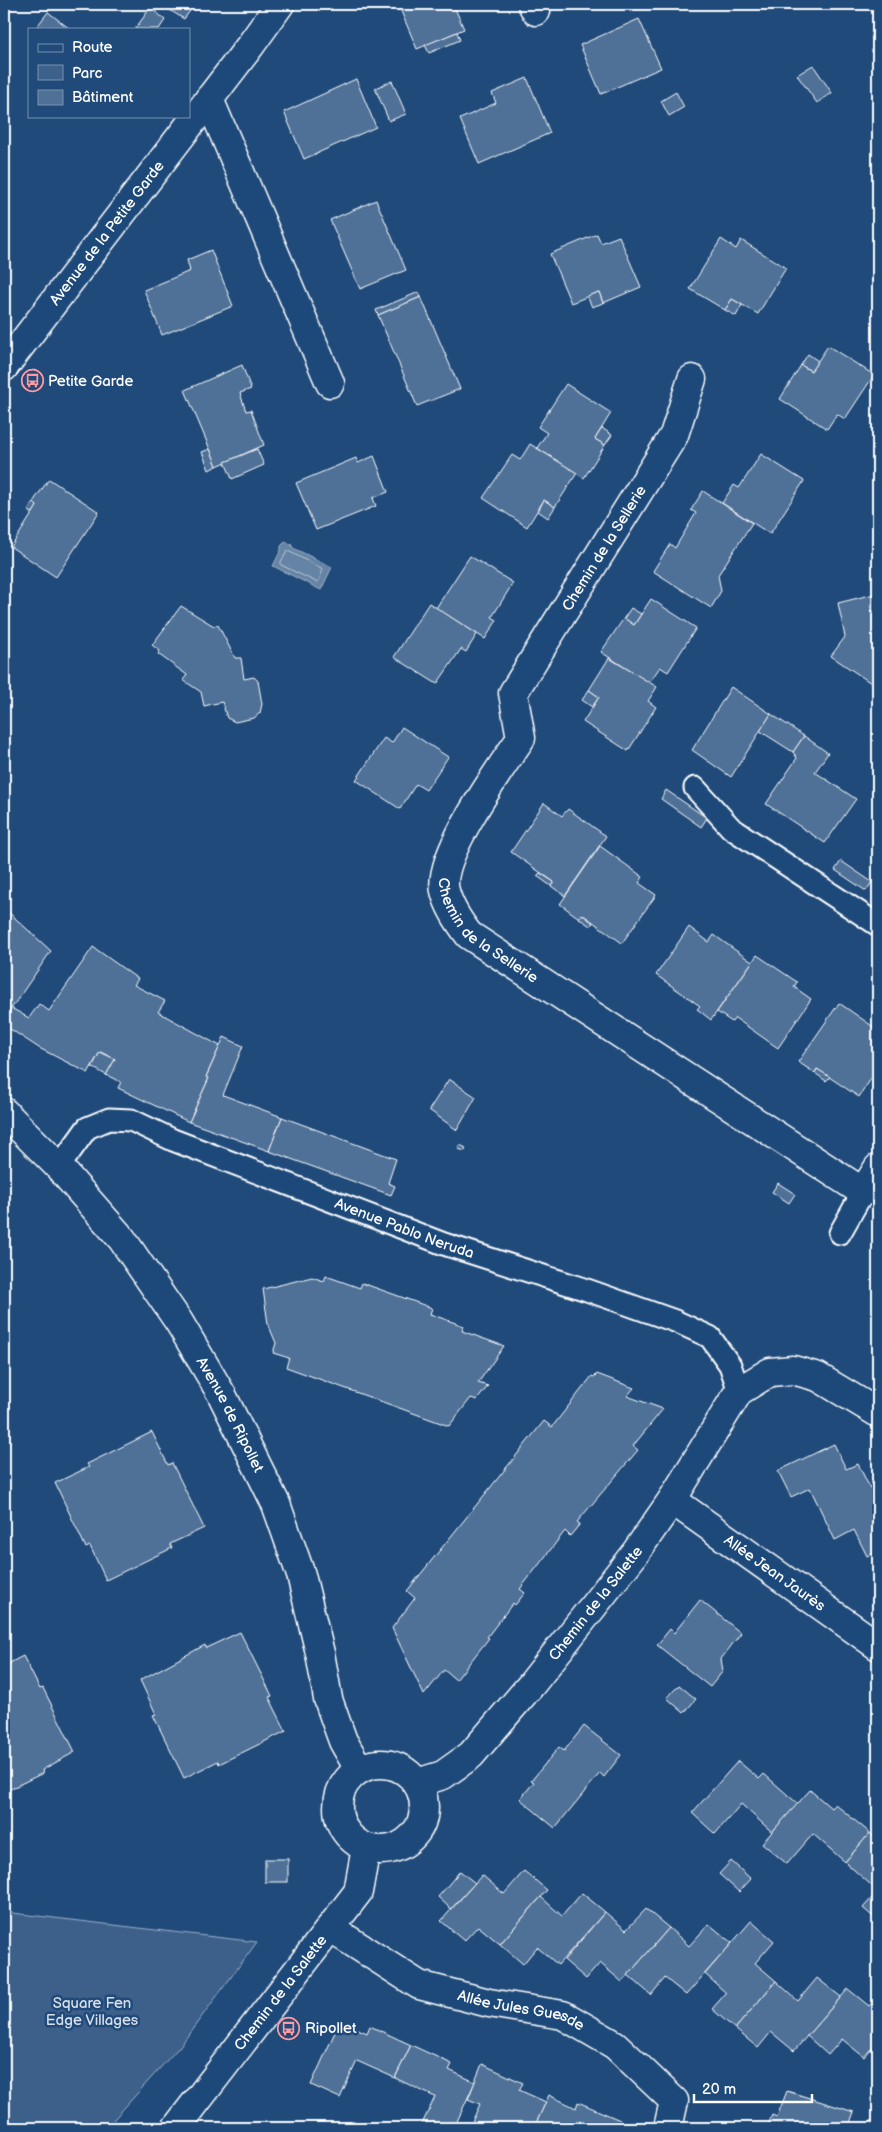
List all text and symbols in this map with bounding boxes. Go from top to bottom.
legend [28,28,190,118]
text: Route [72,38,113,57]
text: Parc [72,64,102,83]
text: Bâtiment [72,88,134,107]
street label: Avenue de la Petite Garde [46,157,169,309]
bus stop icon: Petite Garde [20,369,44,393]
place label: Petite Garde [48,372,133,391]
street label: Chemin de la Sellerie [558,482,651,615]
street label: Chemin de la Sellerie [434,877,542,988]
street label: Avenue Pablo Neruda [332,1194,476,1263]
street label: Avenue de Ripollet [192,1354,268,1476]
street label: Allée Jean Jaurès [720,1531,829,1616]
street label: Chemin de la Salette [545,1543,647,1665]
street label: Chemin de la Salette [230,1931,331,2054]
street label: Allée Jules Guesde [455,1986,588,2035]
park label: Square Fen Edge Villages [46,1994,139,2030]
bus stop icon: Ripollet [277,2016,301,2040]
place label: Ripollet [305,2019,357,2038]
scale bar [694,2072,812,2104]
text: 20 m [702,2080,736,2099]

